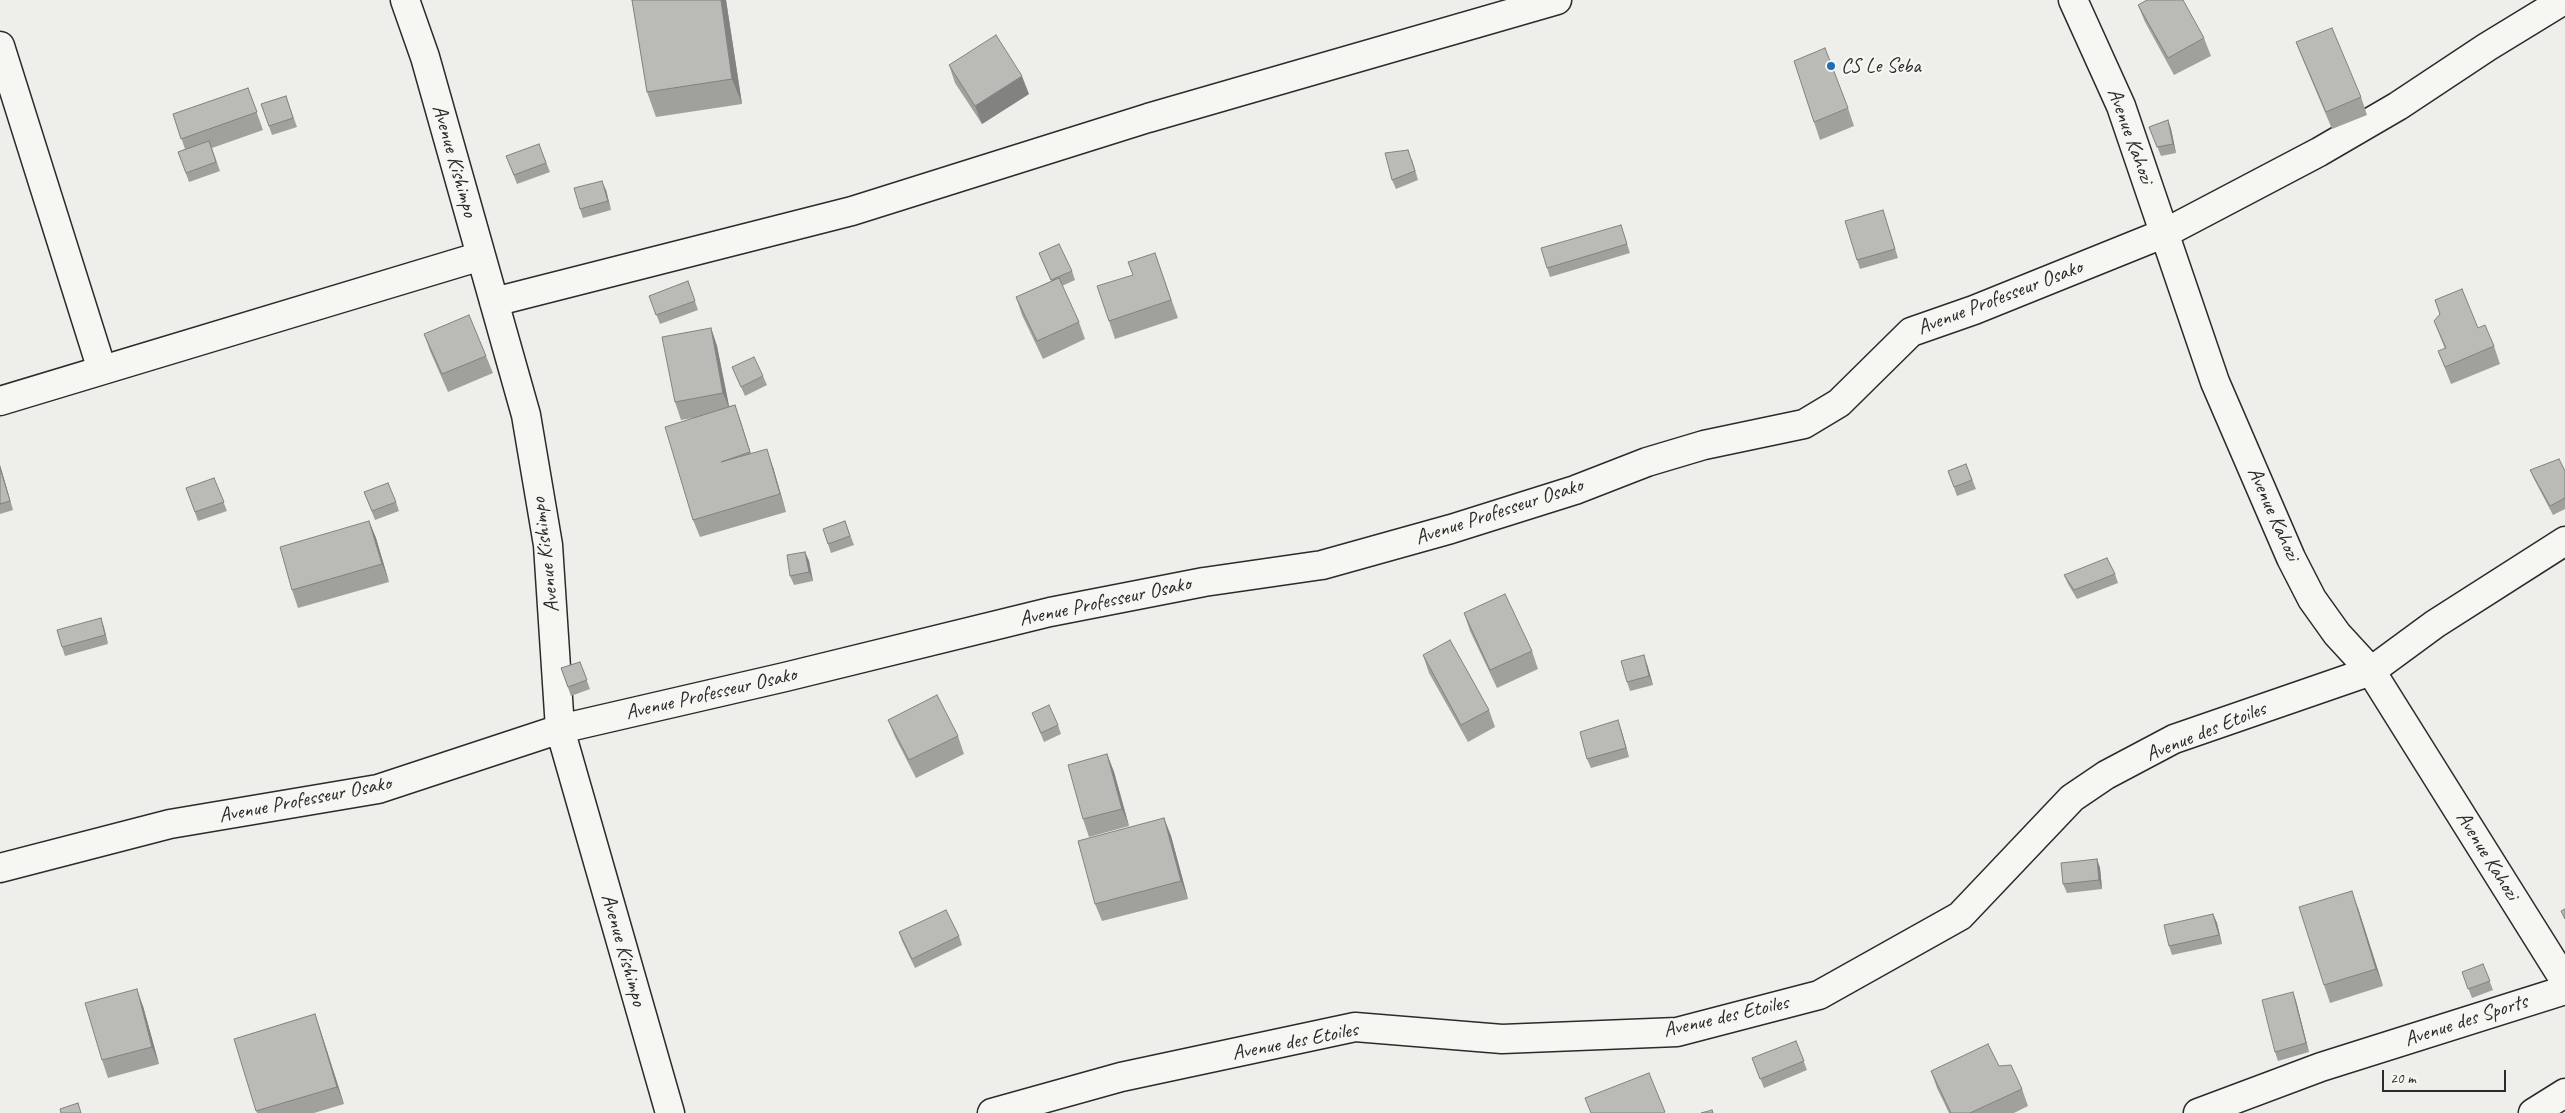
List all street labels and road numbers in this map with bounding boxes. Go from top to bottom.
street label: Avenue Kahozi [2101,85,2159,187]
street label: Avenue Kishimpo [426,102,482,220]
street label: Avenue Professeur Osako [1914,255,2086,341]
street label: Avenue Kahozi [2241,463,2305,565]
street label: Avenue Professeur Osako [1412,473,1586,551]
street label: Avenue Kishimpo [526,496,566,614]
street label: Avenue Professeur Osako [1017,572,1193,632]
street label: Avenue Professeur Osako [623,662,799,726]
street label: Avenue des Etoiles [2142,696,2270,768]
street label: Avenue Professeur Osako [217,771,393,829]
street label: Avenue Kahozi [2450,807,2524,905]
street label: Avenue Kishimpo [595,891,651,1009]
street label: Avenue des Sports [2401,989,2531,1053]
street label: Avenue des Etoiles [1661,990,1791,1044]
street label: Avenue des Etoiles [1230,1017,1360,1067]

